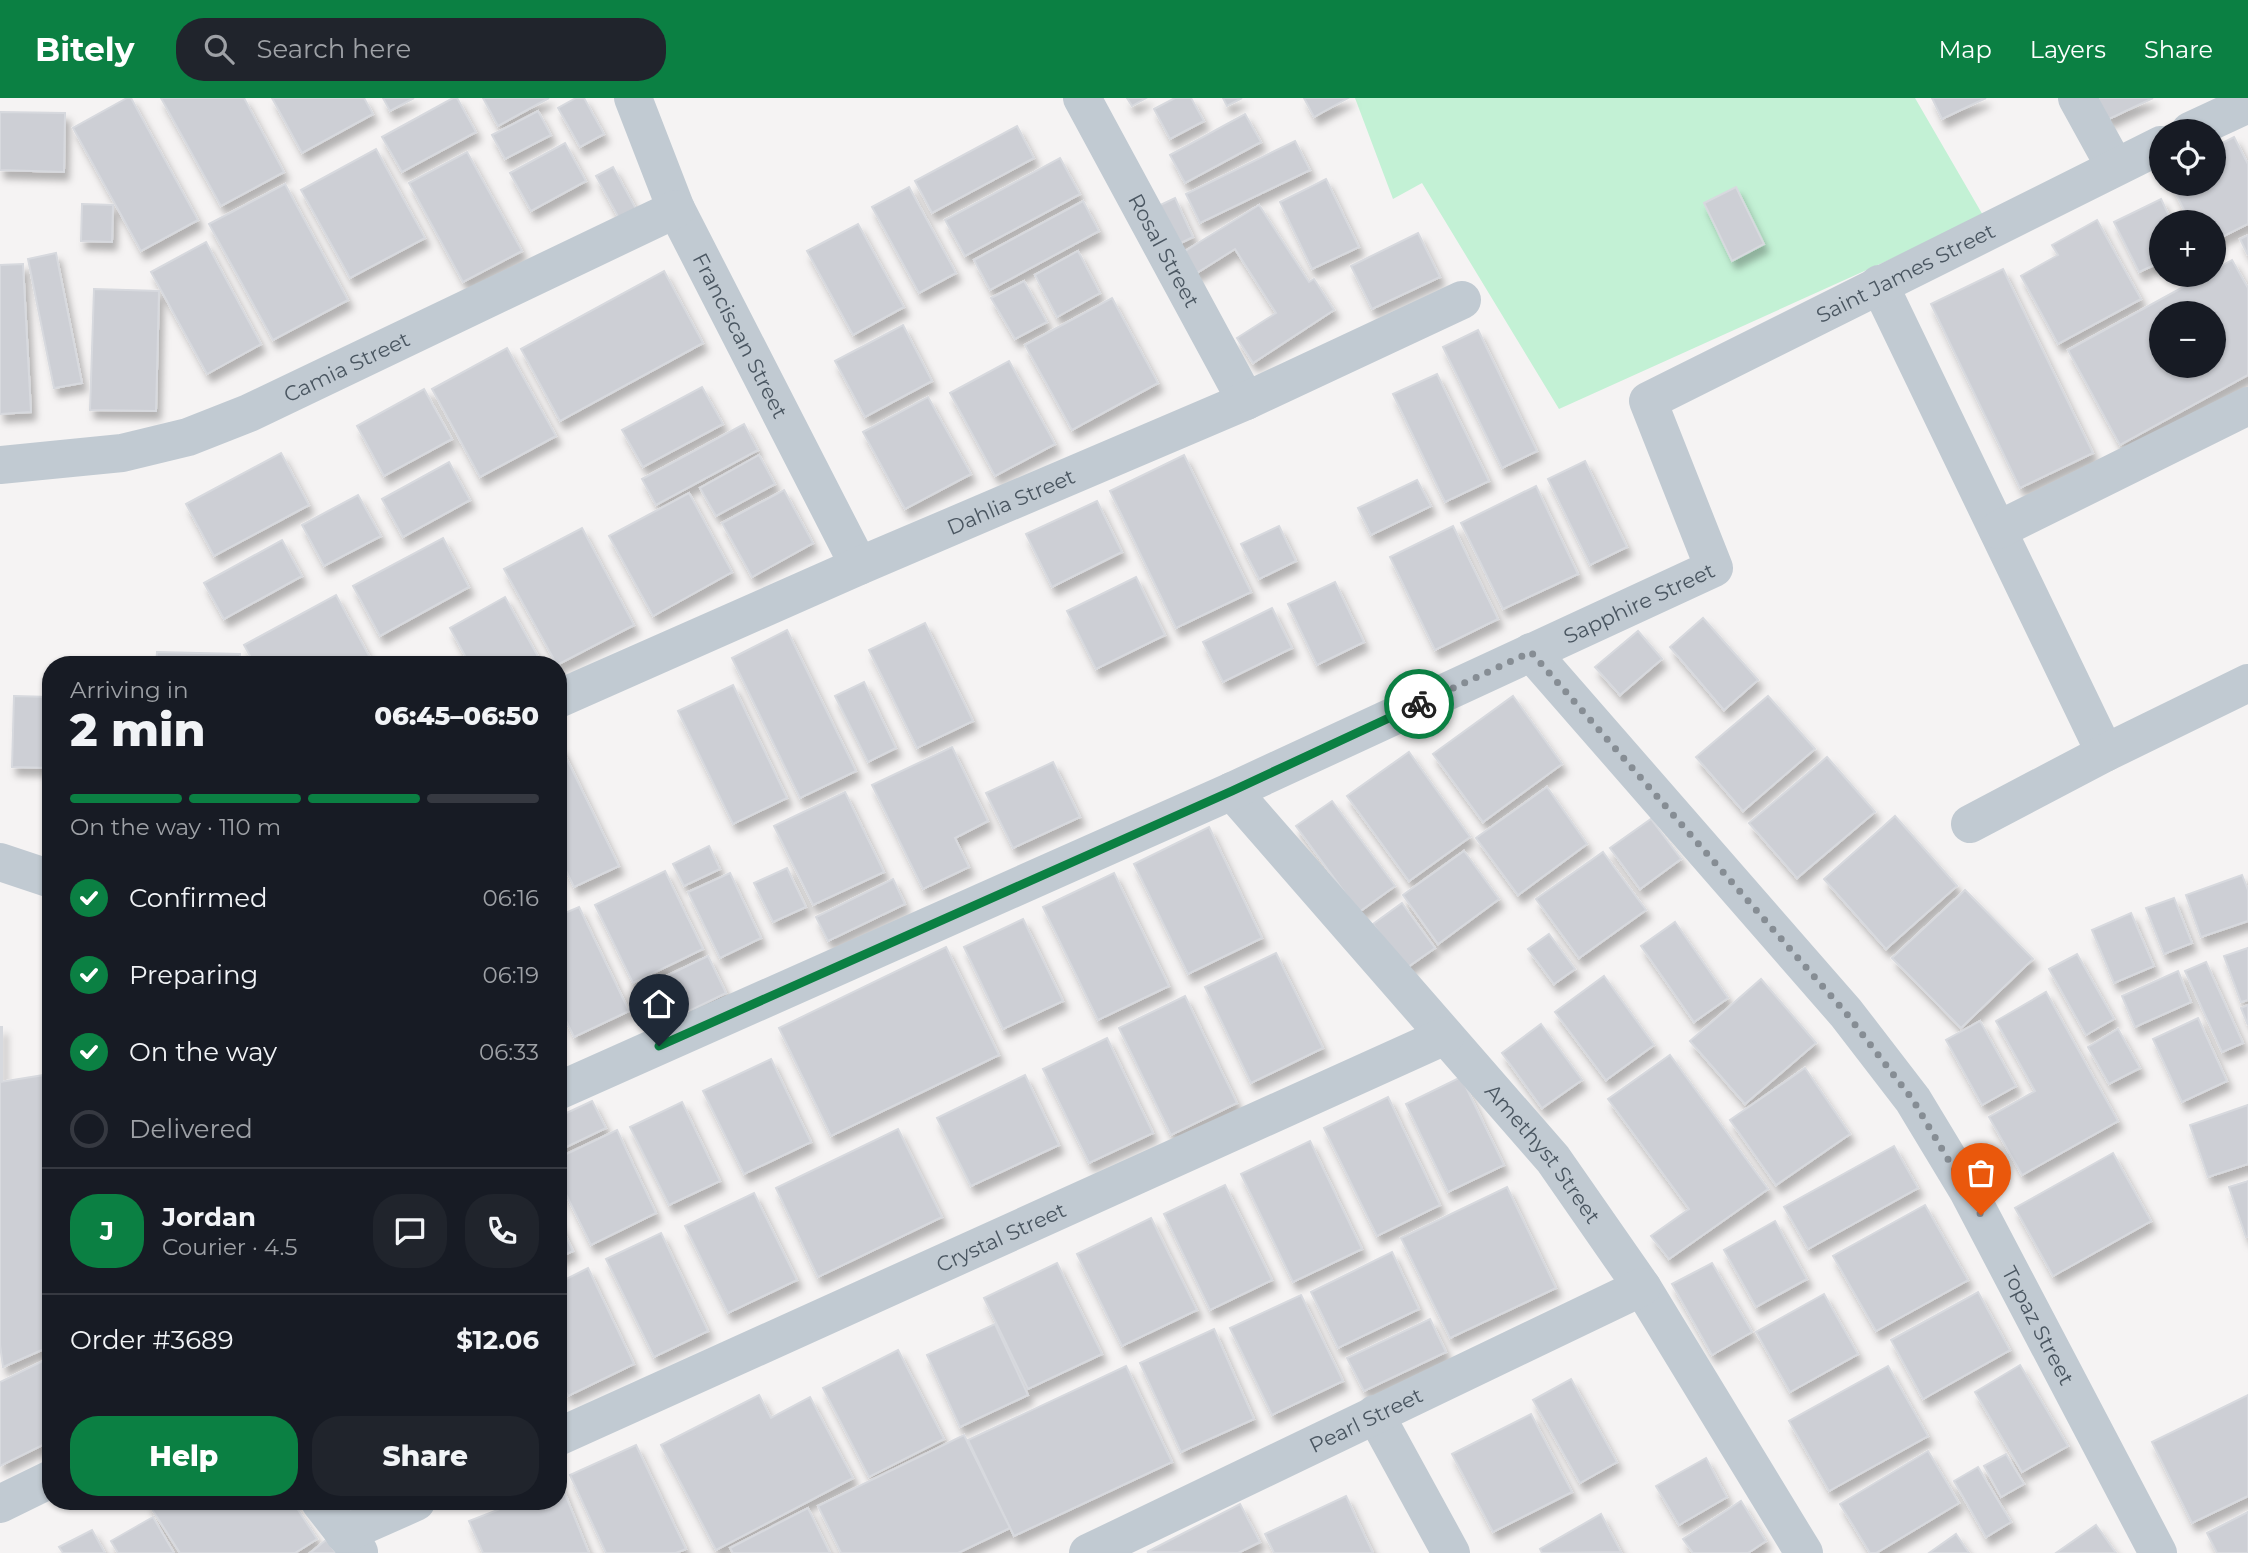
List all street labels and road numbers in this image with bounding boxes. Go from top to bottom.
street label: Rosal Street [1123,189,1205,311]
street label: Saint James Street [1812,218,1999,328]
street label: Franciscan Street [688,249,793,422]
street label: Camia Street [279,326,413,407]
street label: Dahlia Street [943,463,1078,540]
street label: Sapphire Street [1559,557,1718,648]
street label: Amethyst Street [1480,1078,1606,1228]
street label: Crystal Street [932,1197,1070,1277]
street label: Topaz Street [1997,1262,2080,1389]
street label: Pearl Street [1305,1382,1426,1457]

